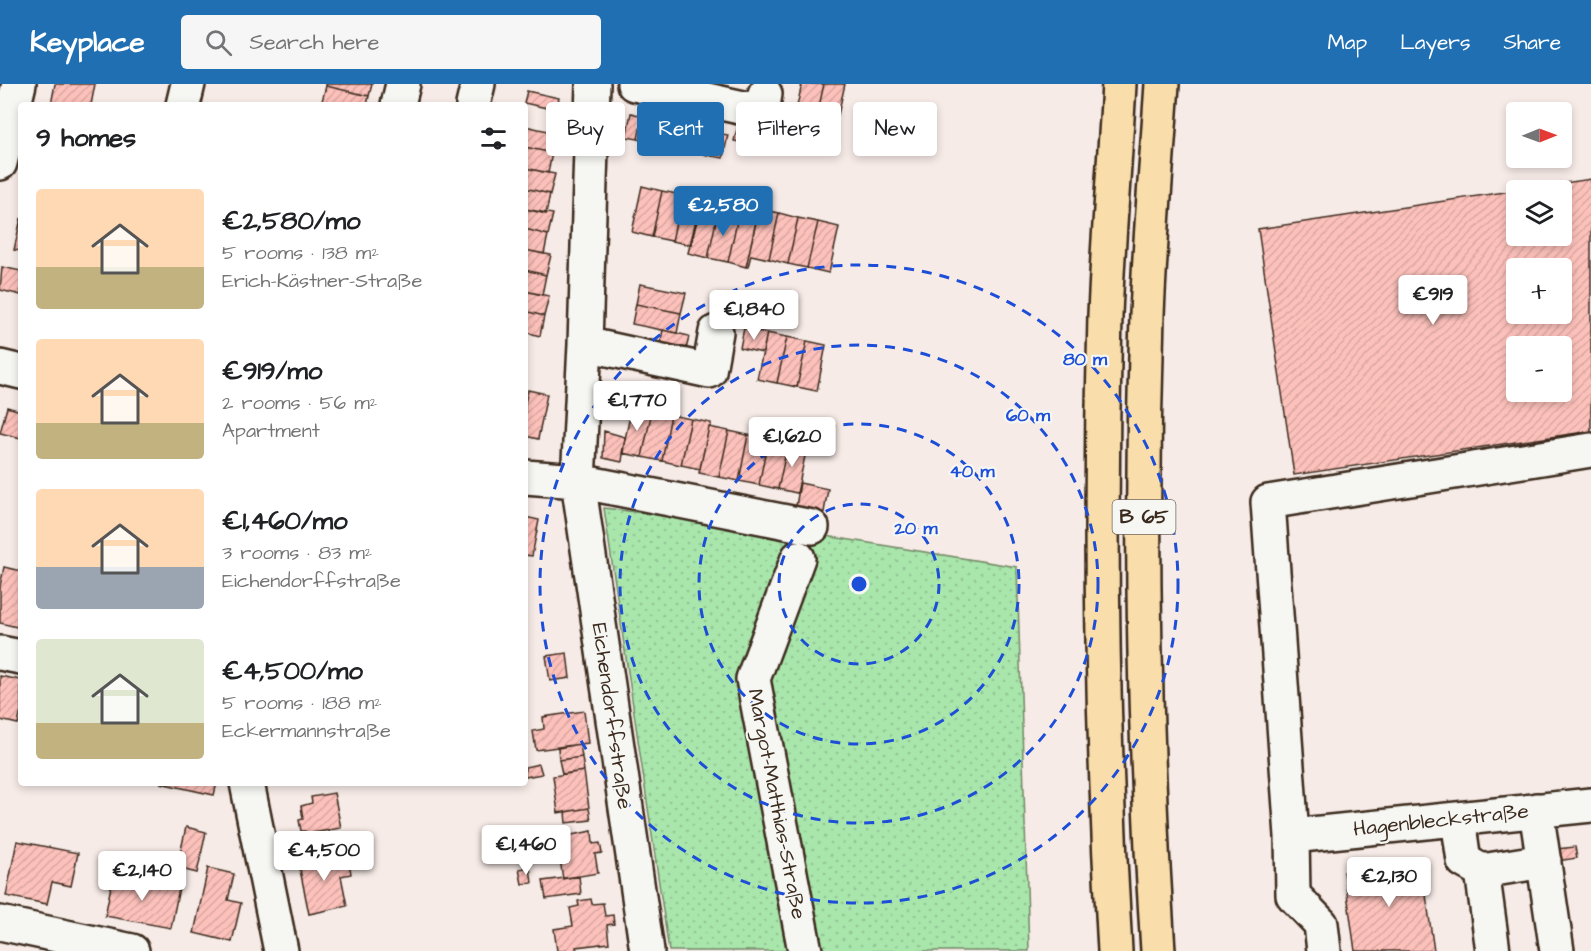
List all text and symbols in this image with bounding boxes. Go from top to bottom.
search box [181,15,601,69]
text: Keyplace [30,23,145,62]
icon: search [202,26,235,59]
text: Search here [250,27,379,58]
text: Map [1327,28,1367,57]
text: Layers [1400,28,1470,57]
text: Share [1503,28,1561,57]
chip: Buy [546,102,625,156]
chip: Rent [637,102,724,156]
chip: Filters [736,102,841,156]
chip: New [853,102,937,156]
north arrow [1506,102,1572,168]
map controls [1506,102,1572,402]
text: 9 homes [36,120,136,156]
icon: filters [477,122,510,155]
button: layers [1506,180,1572,246]
pin: €2,580 [674,186,772,237]
text: €2,580 [688,191,758,219]
text: €2,580/mo [222,203,361,239]
icon: home [84,213,156,285]
text: 5 rooms · 138 m² [222,239,379,267]
button: + [1506,258,1572,324]
text: Erich-Kästner-Straße [222,267,422,295]
pin: €919 [1397,275,1469,326]
text: €919 [1412,280,1454,308]
pin: €1,840 [705,290,803,341]
text: €1,840 [723,295,785,323]
button: − [1506,336,1572,402]
text: 80 m [1063,347,1108,372]
text: €919/mo [222,353,322,389]
icon: home [84,363,156,435]
pin: €1,770 [588,381,686,432]
text: €1,770 [607,386,667,414]
text: 2 rooms · 56 m² [222,389,377,417]
text: 60 m [1006,403,1051,428]
text: Apartment [222,417,320,445]
pin: €1,620 [743,417,841,468]
text: €1,620 [763,422,821,450]
text: 40 m [950,459,995,484]
road number: B 65 [1112,500,1176,534]
text: €1,460/mo [222,503,348,539]
icon: home [84,513,156,585]
text: 20 m [894,516,938,541]
text: 3 rooms · 83 m² [222,539,372,567]
text: Eichendorffstraße [222,567,401,595]
centre of rings [849,574,869,594]
street label: Eichendorffstraße [585,621,639,811]
text: €4,500/mo [222,653,363,689]
icon: home [84,663,156,735]
street label: Margot-Matthias-Straße [738,686,814,922]
text: 5 rooms · 188 m² [222,689,382,717]
text: Eckermannstraße [222,717,391,745]
street label: Hagenbleckstraße [1352,796,1530,846]
pin: €1,460 [477,825,575,876]
text: €1,460 [496,830,556,858]
pin: €4,500 [275,831,373,882]
text: €4,500 [288,836,360,864]
pin: €2,140 [93,851,191,902]
text: €2,140 [112,856,172,884]
pin: €2,130 [1340,857,1438,908]
text: €2,130 [1361,862,1417,890]

